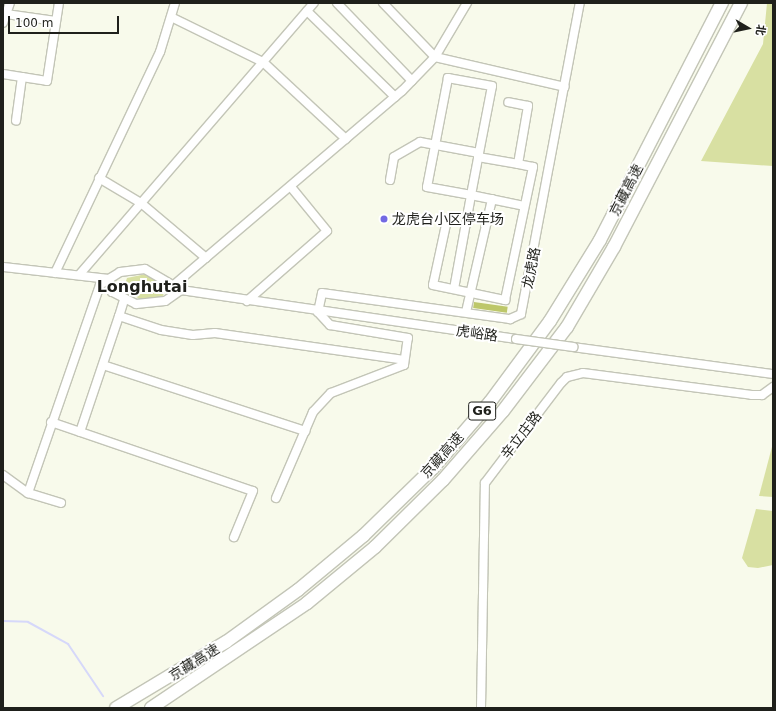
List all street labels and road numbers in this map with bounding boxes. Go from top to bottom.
street label: 京藏高速 [606,161,646,219]
street label: 龙虎路 [519,246,543,290]
street label: 虎峪路 [455,322,499,344]
road number: G6 [468,400,496,422]
street label: 辛立庄路 [497,408,545,462]
street label: 京藏高速 [417,429,467,481]
street label: 京藏高速 [166,640,222,684]

